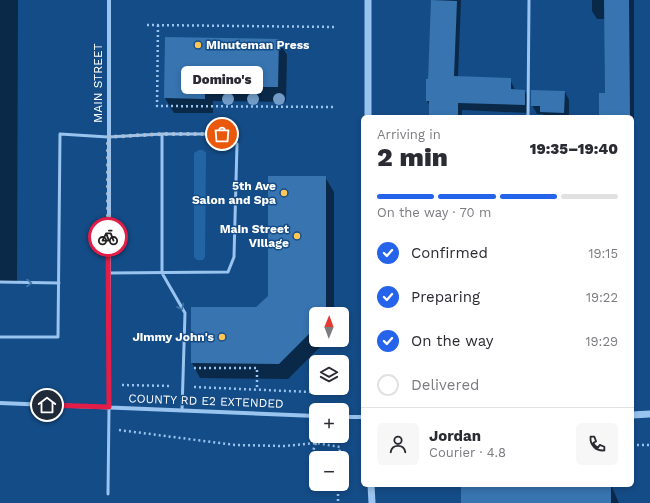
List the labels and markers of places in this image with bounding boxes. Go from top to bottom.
place label: Minuteman Press [206,38,310,52]
marker: Minuteman Press [193,40,203,50]
callout: Domino's [181,66,263,94]
pin [205,117,239,151]
place label: 5th Ave Salon and Spa [192,179,276,207]
marker: 5th Ave Salon and Spa [279,188,289,198]
place label: Main Street Village [220,222,290,250]
marker: Main Street Village [292,231,302,241]
place label: Jimmy John's [132,330,215,344]
marker: Jimmy John's [217,332,227,342]
pin [30,388,64,422]

